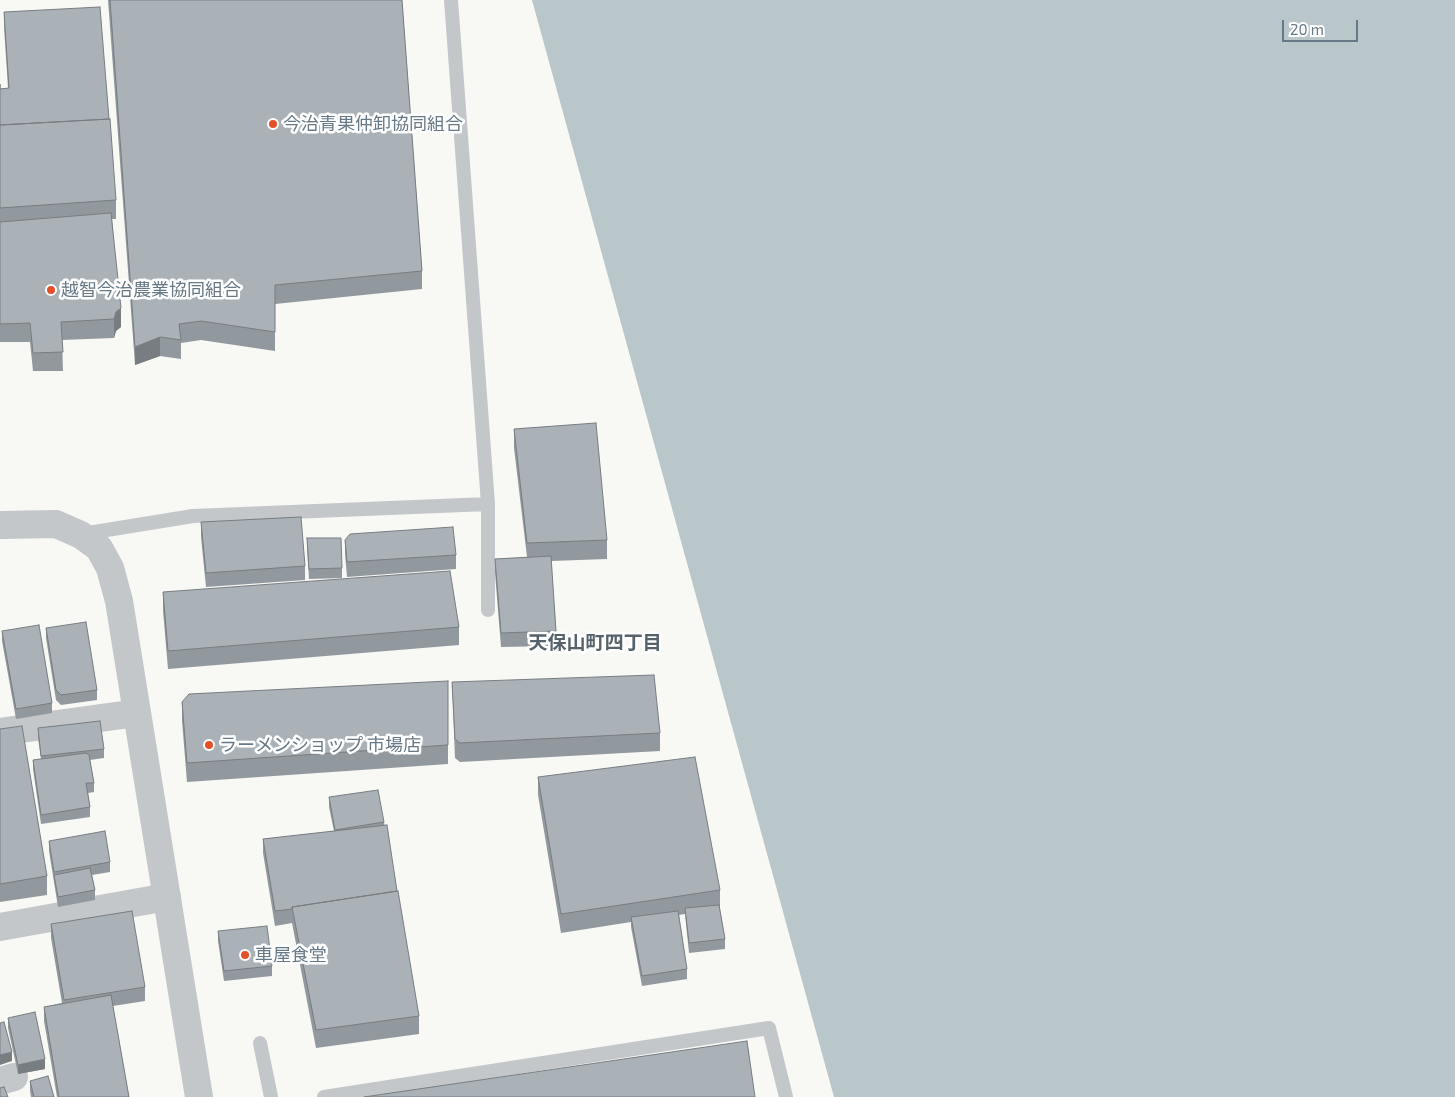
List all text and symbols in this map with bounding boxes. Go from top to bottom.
scale bar [1285,10,1361,42]
text: 20 m [1290,20,1324,38]
place label: 今治青果仲卸協同組合 [283,113,463,135]
marker: 今治青果仲卸協同組合 [267,118,279,130]
place label: 越智今治農業協同組合 [61,279,241,301]
marker: 越智今治農業協同組合 [45,284,57,296]
district label: 天保山町四丁目 [529,632,661,654]
place label: ラーメンショップ 市場店 [219,734,421,756]
marker: ラーメンショップ 市場店 [203,739,215,751]
place label: 車屋食堂 [255,944,327,966]
marker: 車屋食堂 [239,949,251,961]

